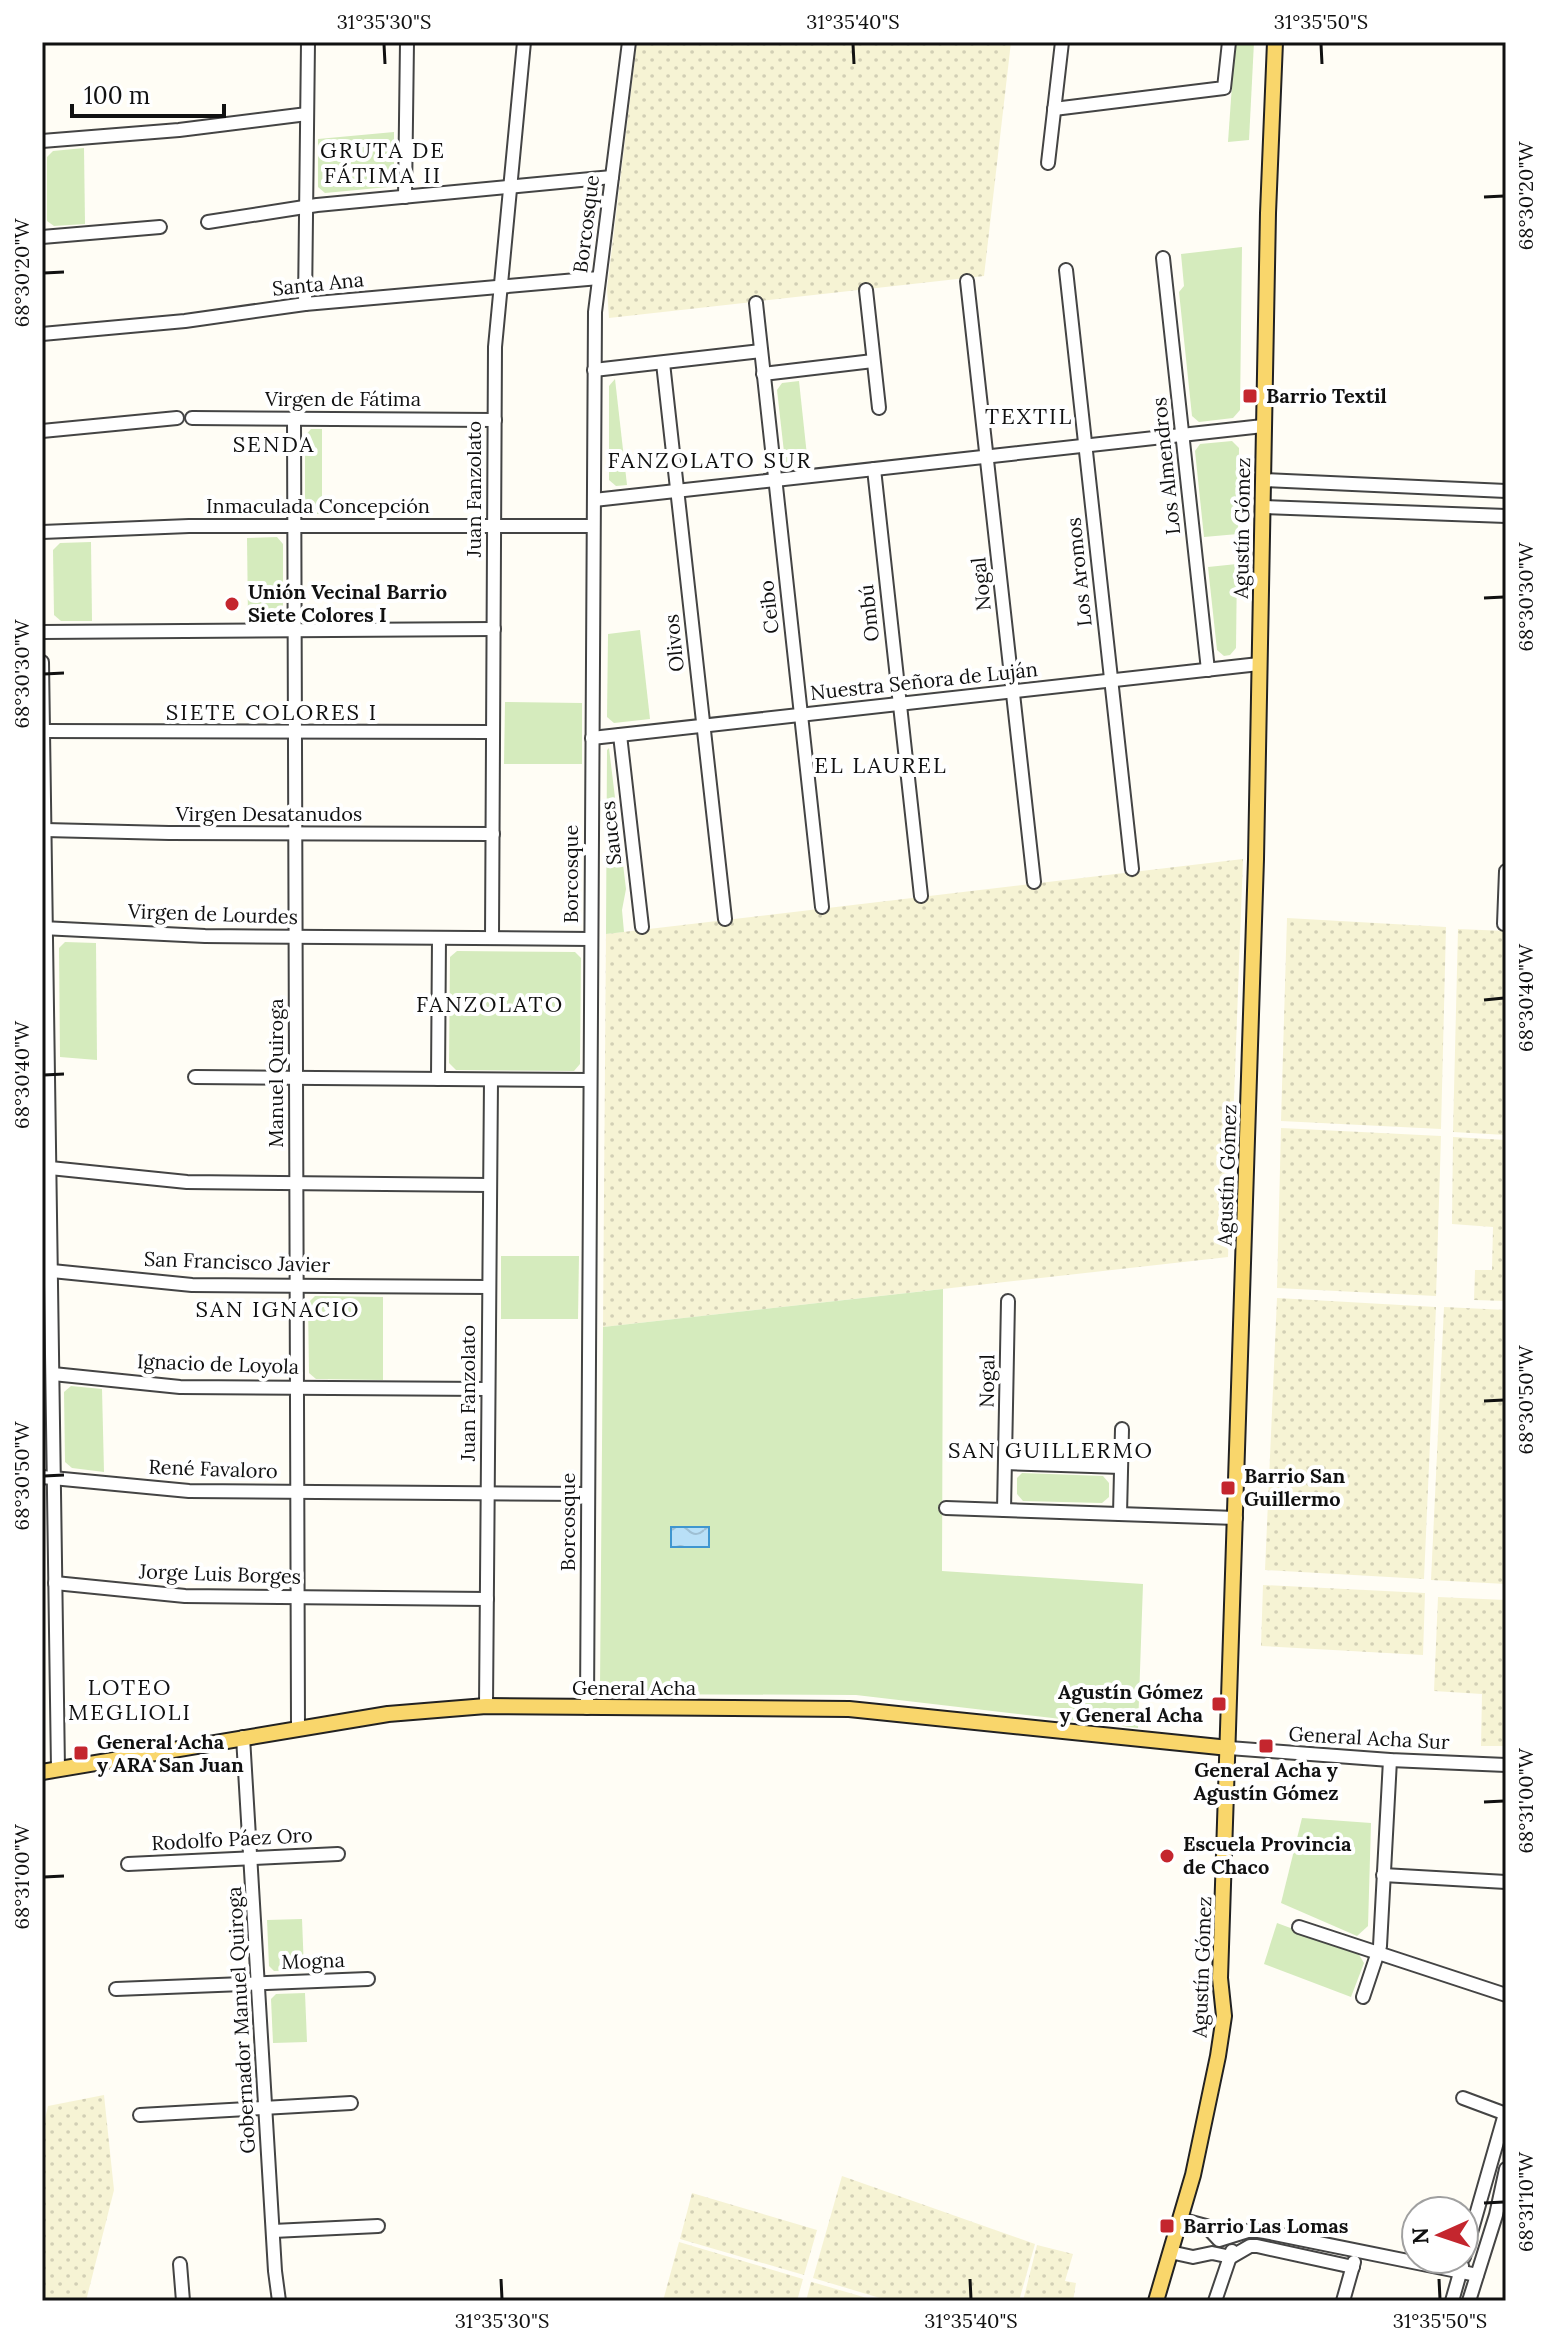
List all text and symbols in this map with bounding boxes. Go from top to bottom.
text: 31°35'30"S [337,9,431,34]
text: 31°35'40"S [806,9,900,34]
text: 31°35'50"S [1274,9,1368,34]
scale bar [72,68,224,118]
text: 100 m [84,80,150,111]
district label: GRUTA DE FÁTIMA II [320,136,446,189]
text: 68°30'20"W [1513,141,1538,250]
street label: Borcosque [567,173,604,274]
text: 68°30'20"W [9,218,34,327]
street label: Santa Ana [271,266,365,301]
place label: Barrio Textil [1266,383,1387,408]
street label: Virgen de Fátima [264,386,421,411]
marker: Barrio Textil [1241,387,1259,405]
street label: Los Almendros [1146,396,1185,536]
district label: TEXTIL [985,402,1073,430]
street label: Juan Fanzolato [461,421,486,558]
district label: SENDA [233,430,315,458]
district label: FANZOLATO SUR [608,446,812,474]
street label: Agustín Gómez [1228,457,1255,600]
street label: Inmaculada Concepción [206,493,430,518]
street label: Los Aromos [1060,516,1097,628]
text: 68°30'30"W [1513,541,1538,652]
street label: Nogal [965,556,996,612]
place label: Unión Vecinal Barrio Siete Colores I [248,579,447,627]
street label: Ceibo [753,579,784,635]
street label: Ombú [853,583,884,643]
marker: Unión Vecinal Barrio Siete Colores I [223,595,241,613]
street label: Olivos [658,613,689,673]
text: 68°30'30"W [9,618,34,729]
street label: Nuestra Señora de Luján [809,656,1039,705]
district label: SIETE COLORES I [166,698,378,726]
district label: EL LAUREL [814,751,948,779]
street label: Sauces [595,800,626,866]
street label: Virgen Desatanudos [175,801,362,826]
street label: Borcosque [558,825,583,923]
street label: Virgen de Lourdes [127,898,298,929]
text: 68°30'40"W [1513,943,1538,1052]
district label: FANZOLATO [416,990,564,1018]
street label: Manuel Quiroga [263,998,288,1148]
text: 68°30'40"W [9,1020,34,1129]
street label: Agustín Gómez [1212,1104,1241,1247]
street label: San Francisco Javier [143,1246,331,1277]
district label: SAN IGNACIO [195,1295,361,1323]
street label: Juan Fanzolato [455,1325,480,1462]
text: 68°30'50"W [1513,1345,1538,1454]
street label: Ignacio de Loyola [137,1348,299,1379]
street label: Nogal [974,1354,999,1408]
text: 68°30'50"W [9,1421,34,1530]
district label: SAN GUILLERMO [948,1436,1154,1464]
street label: René Favaloro [148,1454,278,1483]
place label: Barrio San Guillermo [1244,1463,1345,1511]
street label: Borcosque [555,1473,580,1571]
marker: Barrio San Guillermo [1219,1479,1237,1497]
street label: Jorge Luis Borges [138,1558,301,1589]
district label: LOTEO MEGLIOLI [68,1673,192,1726]
street label: General Acha [572,1675,696,1700]
place label: Agustín Gómez y General Acha [1058,1679,1204,1727]
marker: Agustín Gómez y General Acha [1210,1695,1228,1713]
street label: General Acha Sur [1288,1721,1450,1754]
place label: General Acha y ARA San Juan [97,1729,244,1777]
marker: General Acha y Agustín Gómez [1257,1737,1275,1755]
marker: General Acha y ARA San Juan [72,1744,90,1762]
text: 68°31'00"W [1513,1747,1538,1854]
place label: General Acha y Agustín Gómez [1193,1757,1339,1805]
street label: Rodolfo Páez Oro [151,1822,313,1855]
text: 68°31'00"W [9,1823,34,1930]
place label: Escuela Provincia de Chaco [1183,1831,1352,1879]
marker: Escuela Provincia de Chaco [1158,1847,1176,1865]
street label: Gobernador Manuel Quiroga [221,1886,260,2154]
street label: Agustín Gómez [1187,1896,1216,2039]
street label: Mogna [281,1947,345,1974]
text: 68°31'10"W [1513,2151,1538,2252]
north arrow [1400,2195,1480,2275]
place label: Barrio Las Lomas [1183,2213,1349,2238]
marker: Barrio Las Lomas [1158,2217,1176,2235]
text: N [1406,2227,1434,2245]
text: 31°35'30"S [455,2308,549,2333]
text: 31°35'40"S [924,2308,1018,2333]
text: 31°35'50"S [1393,2308,1487,2333]

